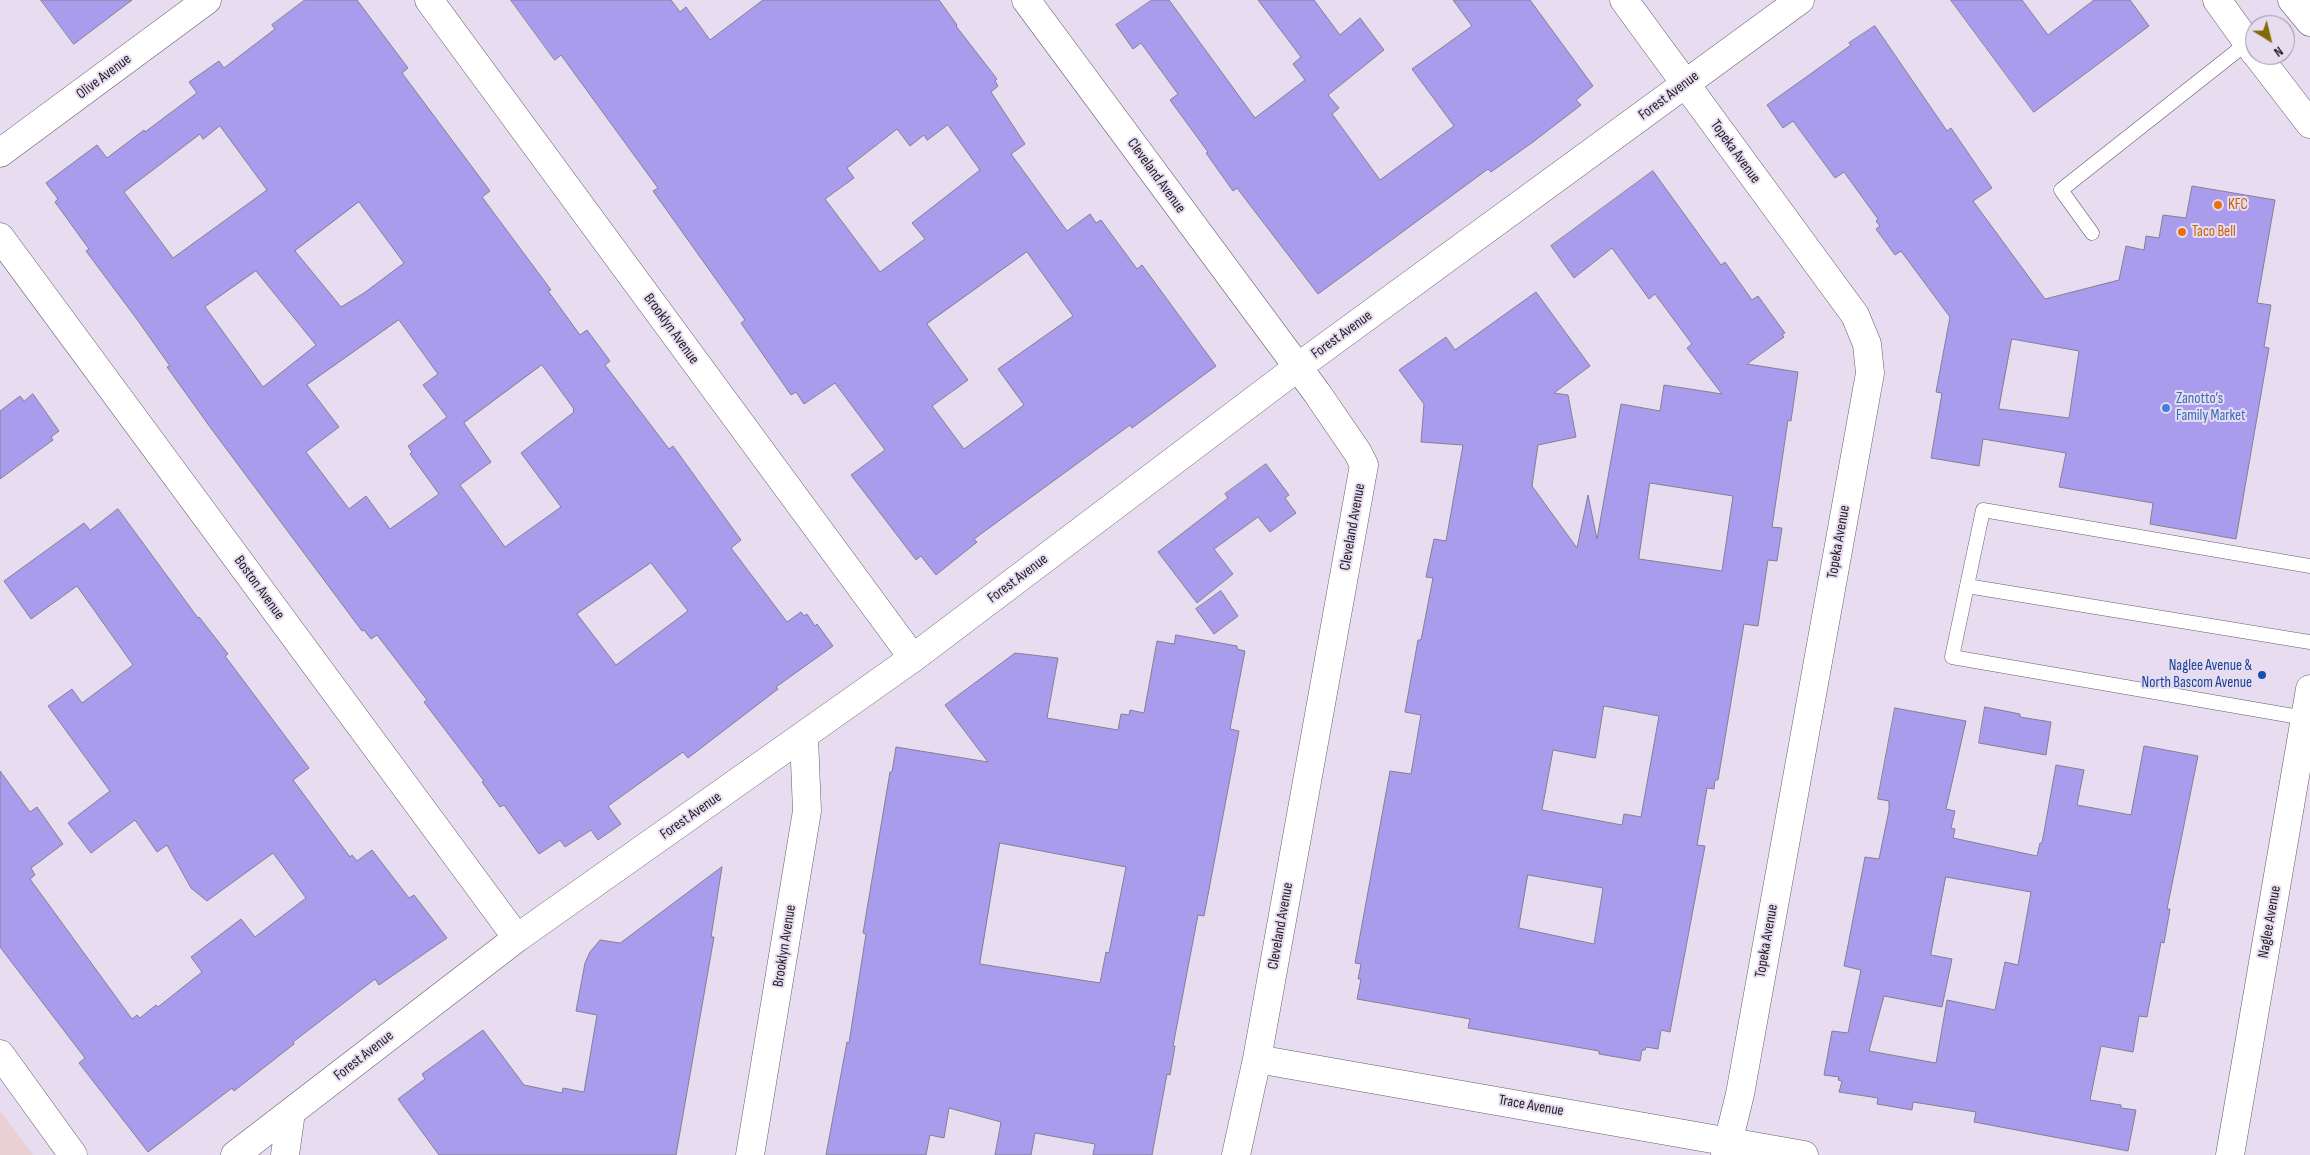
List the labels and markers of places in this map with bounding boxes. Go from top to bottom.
place label: KFC [2228,196,2248,214]
marker: KFC [2212,199,2224,211]
place label: Taco Bell [2192,223,2236,241]
marker: Taco Bell [2176,226,2188,238]
place label: Zanotto’s Family Market [2176,390,2246,425]
marker: Zanotto’s Family Market [2160,402,2172,414]
place label: Naglee Avenue & North Bascom Avenue [2142,657,2252,692]
marker: Naglee Avenue & North Bascom Avenue [2256,669,2268,681]

